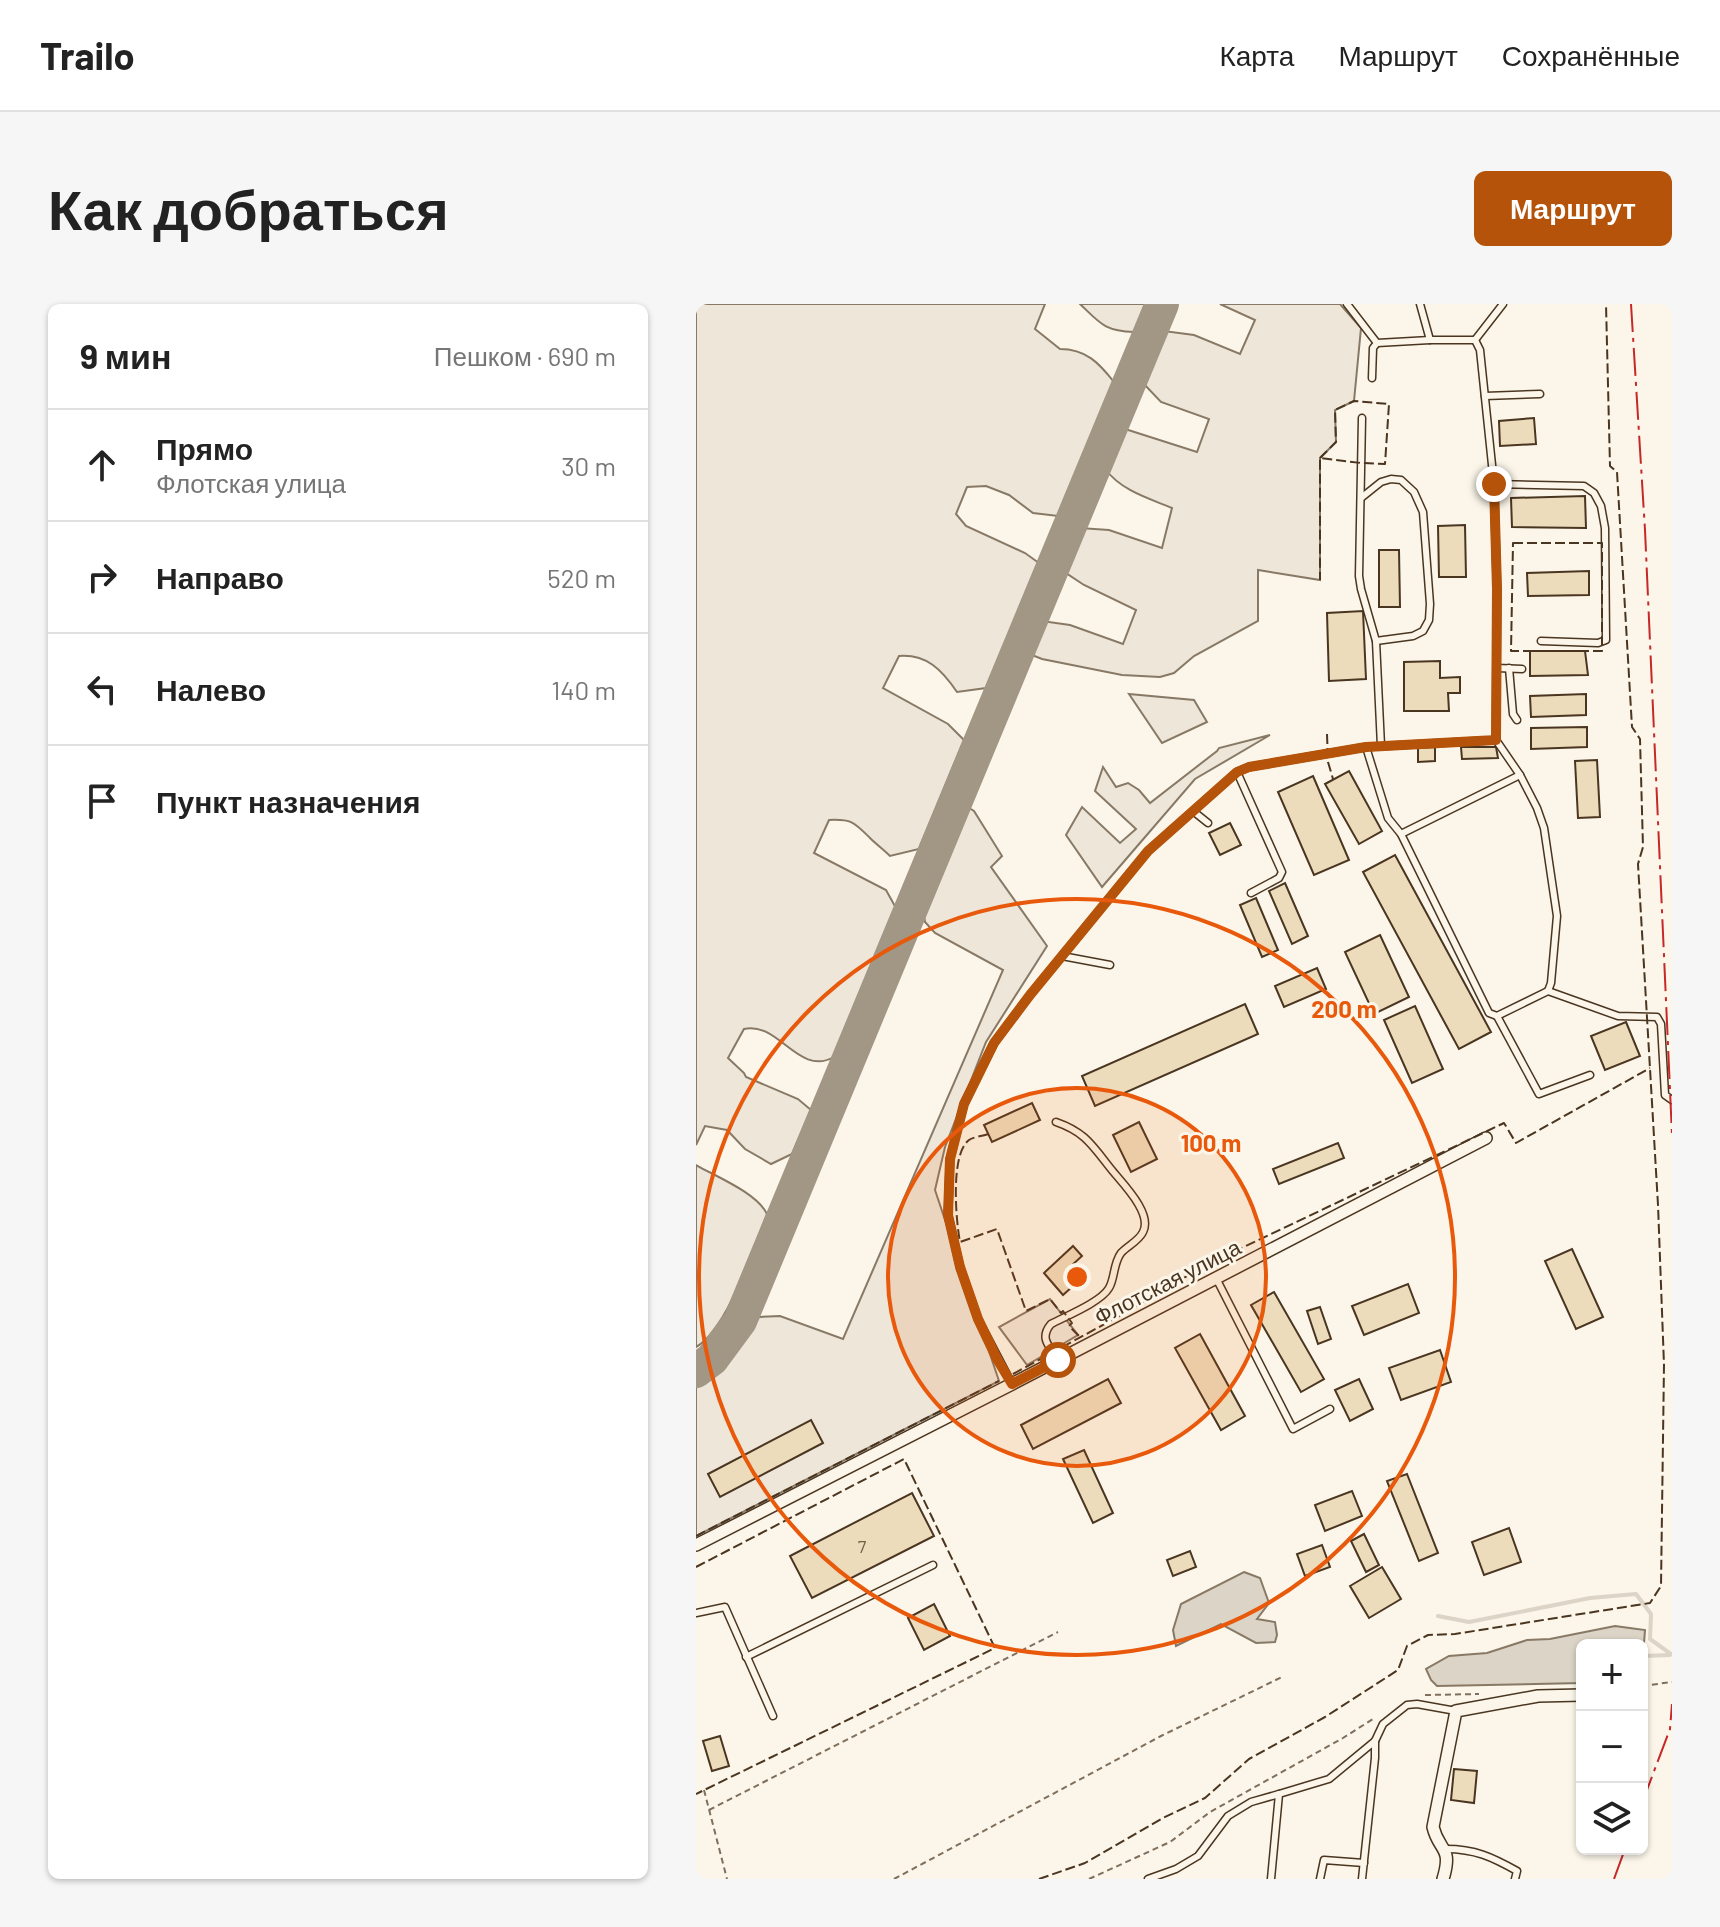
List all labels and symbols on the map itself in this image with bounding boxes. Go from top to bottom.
route end [1476,466,1512,502]
text: 200 m [1311,994,1377,1023]
text: 100 m [1181,1128,1241,1157]
street label: Флотская улица [1089,1233,1246,1330]
centre of rings [1063,1263,1091,1291]
route start [1040,1342,1076,1378]
house number: 7 [858,1535,867,1557]

